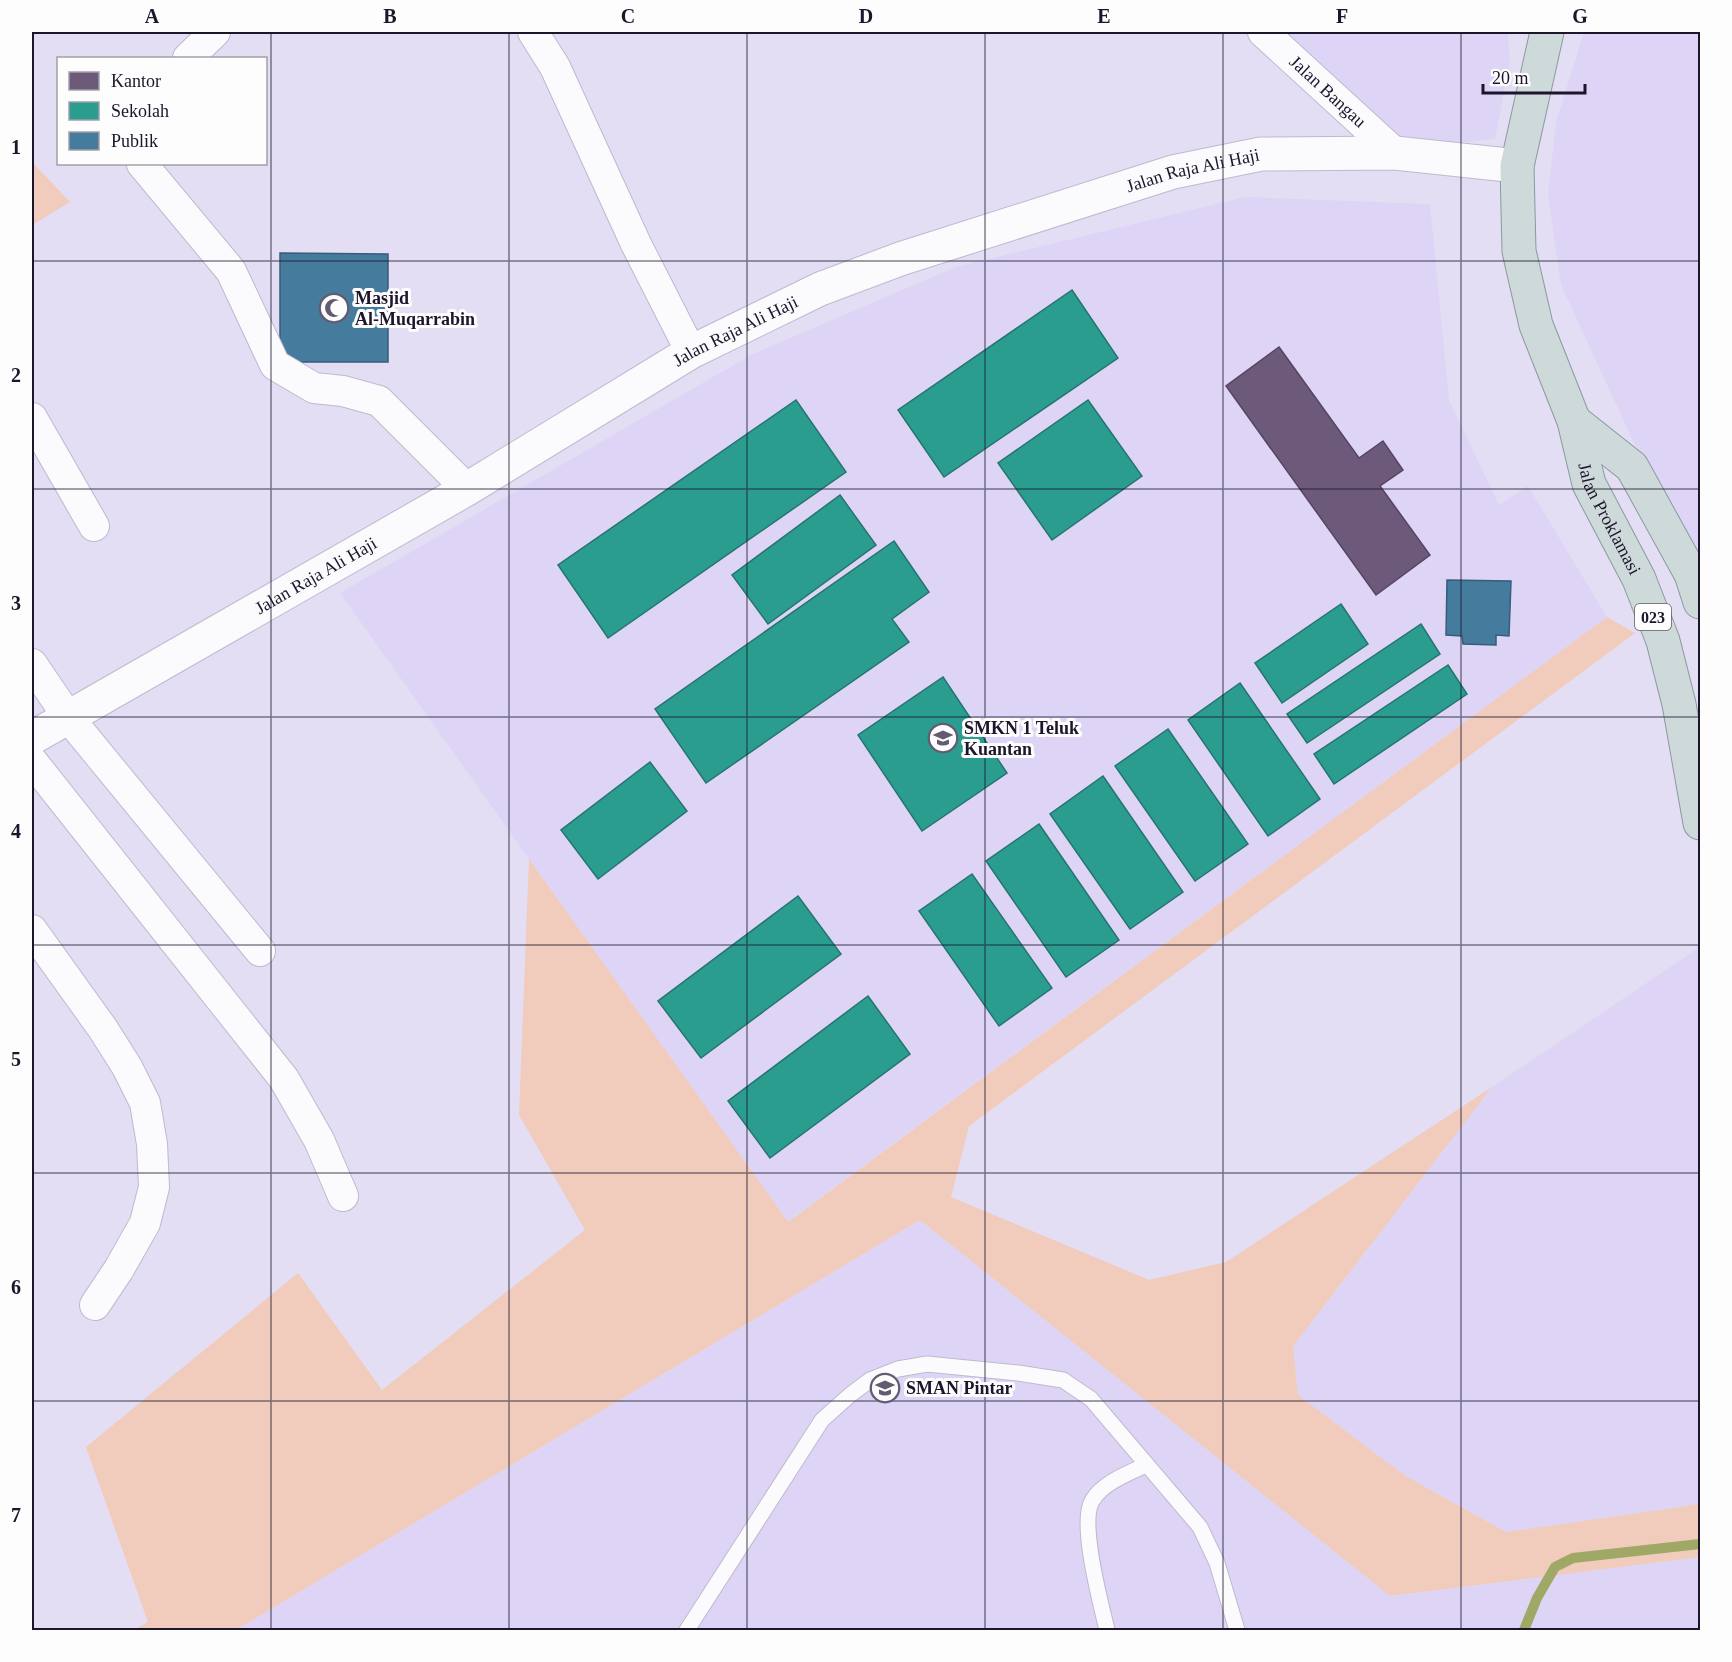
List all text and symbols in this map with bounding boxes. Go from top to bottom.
text: A [145,5,160,27]
text: B [383,5,397,27]
text: C [621,5,635,27]
text: D [859,5,873,27]
text: E [1097,5,1111,27]
text: F [1336,5,1348,27]
text: G [1572,5,1588,27]
street label: Jalan Bangau [1286,51,1370,131]
legend [57,57,267,165]
scale bar [1483,57,1585,95]
text: 20 m [1492,68,1529,88]
text: Kantor [111,71,161,91]
text: Sekolah [111,101,169,121]
text: Publik [111,131,158,151]
text: 1 [11,136,21,158]
street label: Jalan Raja Ali Haji [1124,145,1261,196]
place label: Masjid Al-Muqarrabin [355,288,475,329]
street label: Jalan Raja Ali Haji [669,291,801,371]
mosque icon: Masjid Al-Muqarrabin [318,292,350,324]
text: 2 [11,364,21,386]
street label: Jalan Proklamasi [1574,461,1645,578]
street label: Jalan Raja Ali Haji [252,533,380,618]
text: 3 [11,592,21,614]
road number: 023 [1635,604,1671,630]
place label: SMKN 1 Teluk Kuantan [964,718,1079,759]
school or university icon: SMKN 1 Teluk Kuantan [927,722,959,754]
text: 4 [11,820,21,842]
text: 5 [11,1048,21,1070]
text: 6 [11,1276,21,1298]
school or university icon: SMAN Pintar [869,1372,901,1404]
place label: SMAN Pintar [906,1378,1013,1398]
text: 7 [11,1504,21,1526]

